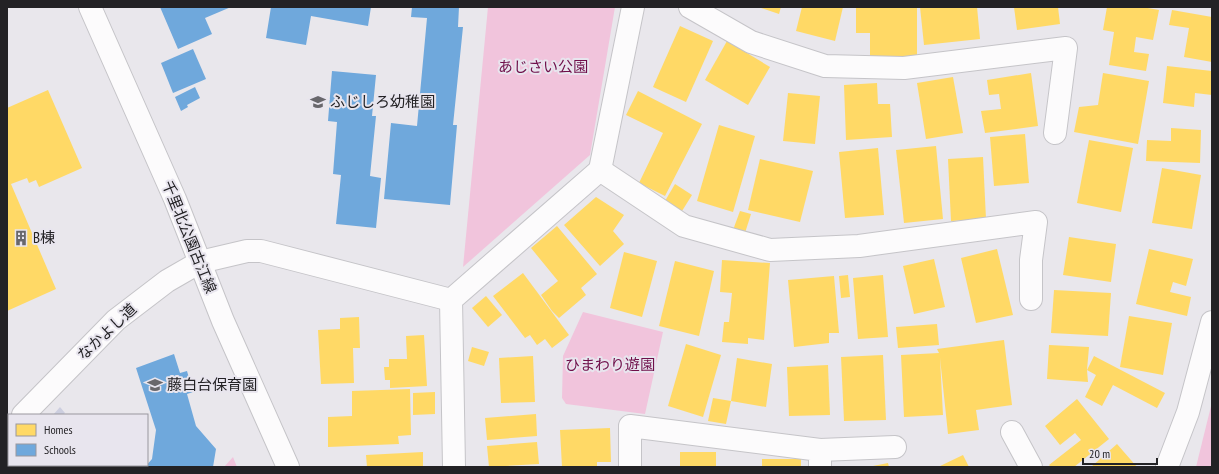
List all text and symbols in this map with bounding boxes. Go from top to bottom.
park label: あじさい公園 [498,57,588,76]
place label: ふじしろ幼稚園 [330,92,435,111]
school or university icon: ふじしろ幼稚園 [309,93,327,111]
street label: 千里北公園古江線 [158,178,221,296]
place label: B棟 [33,228,55,247]
building icon: B棟 [12,229,30,247]
street label: なかよし道 [73,299,140,364]
park label: ひまわり遊園 [565,355,655,374]
place label: 藤白台保育園 [167,375,257,394]
school or university icon: 藤白台保育園 [146,376,164,394]
legend [8,414,148,466]
text: Homes [44,422,72,437]
scale bar [1083,440,1157,466]
text: Schools [44,442,76,457]
text: 20 m [1089,446,1110,461]

